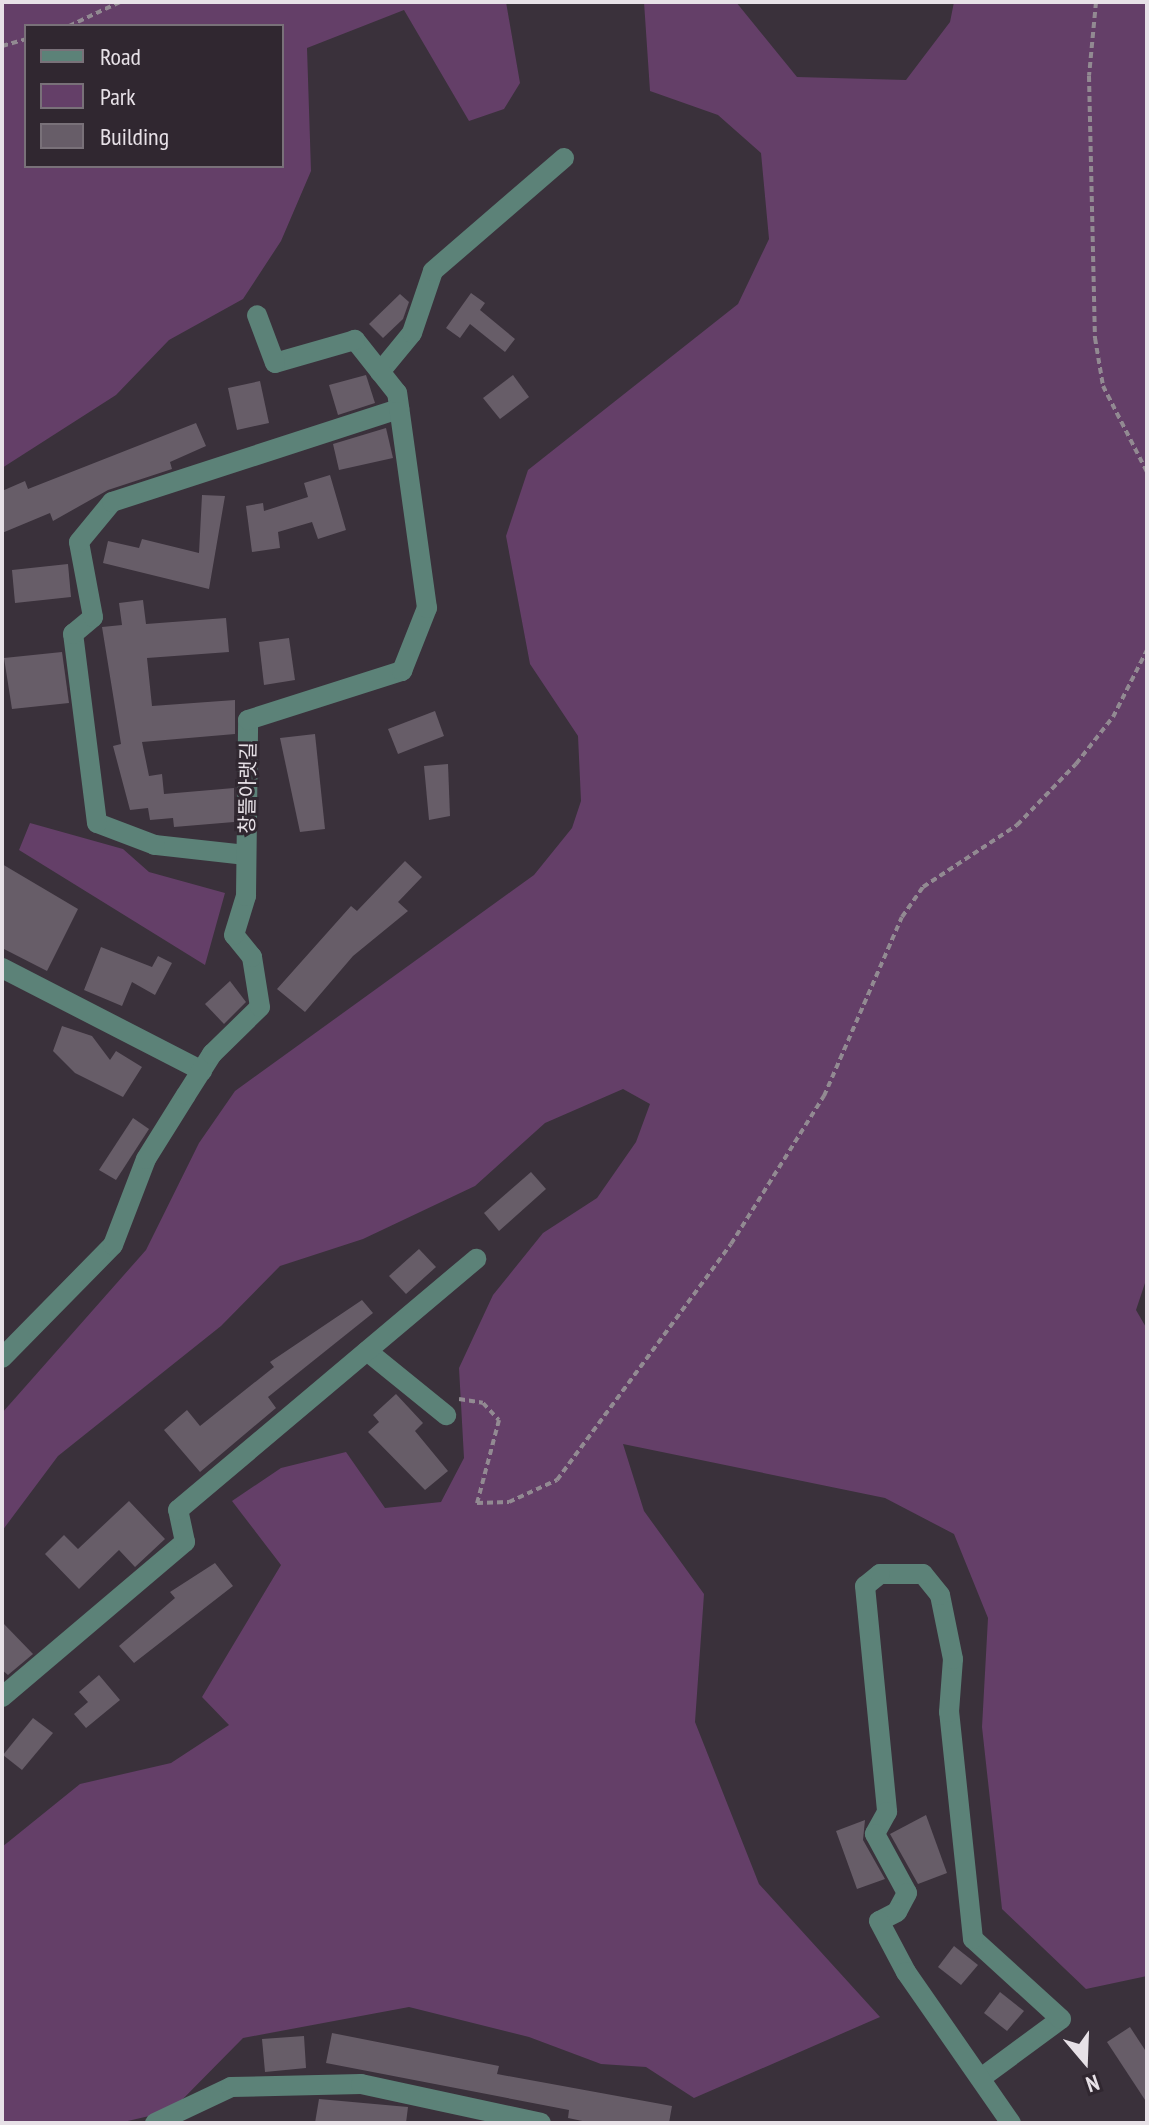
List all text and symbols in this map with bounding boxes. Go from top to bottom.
legend [24,24,284,168]
text: Road [100,41,141,72]
text: Park [100,81,136,112]
text: Building [100,121,169,152]
street label: 창뜰아랫길 [235,742,261,834]
north arrow [1045,2021,1125,2101]
text: N [1083,2069,1103,2099]

